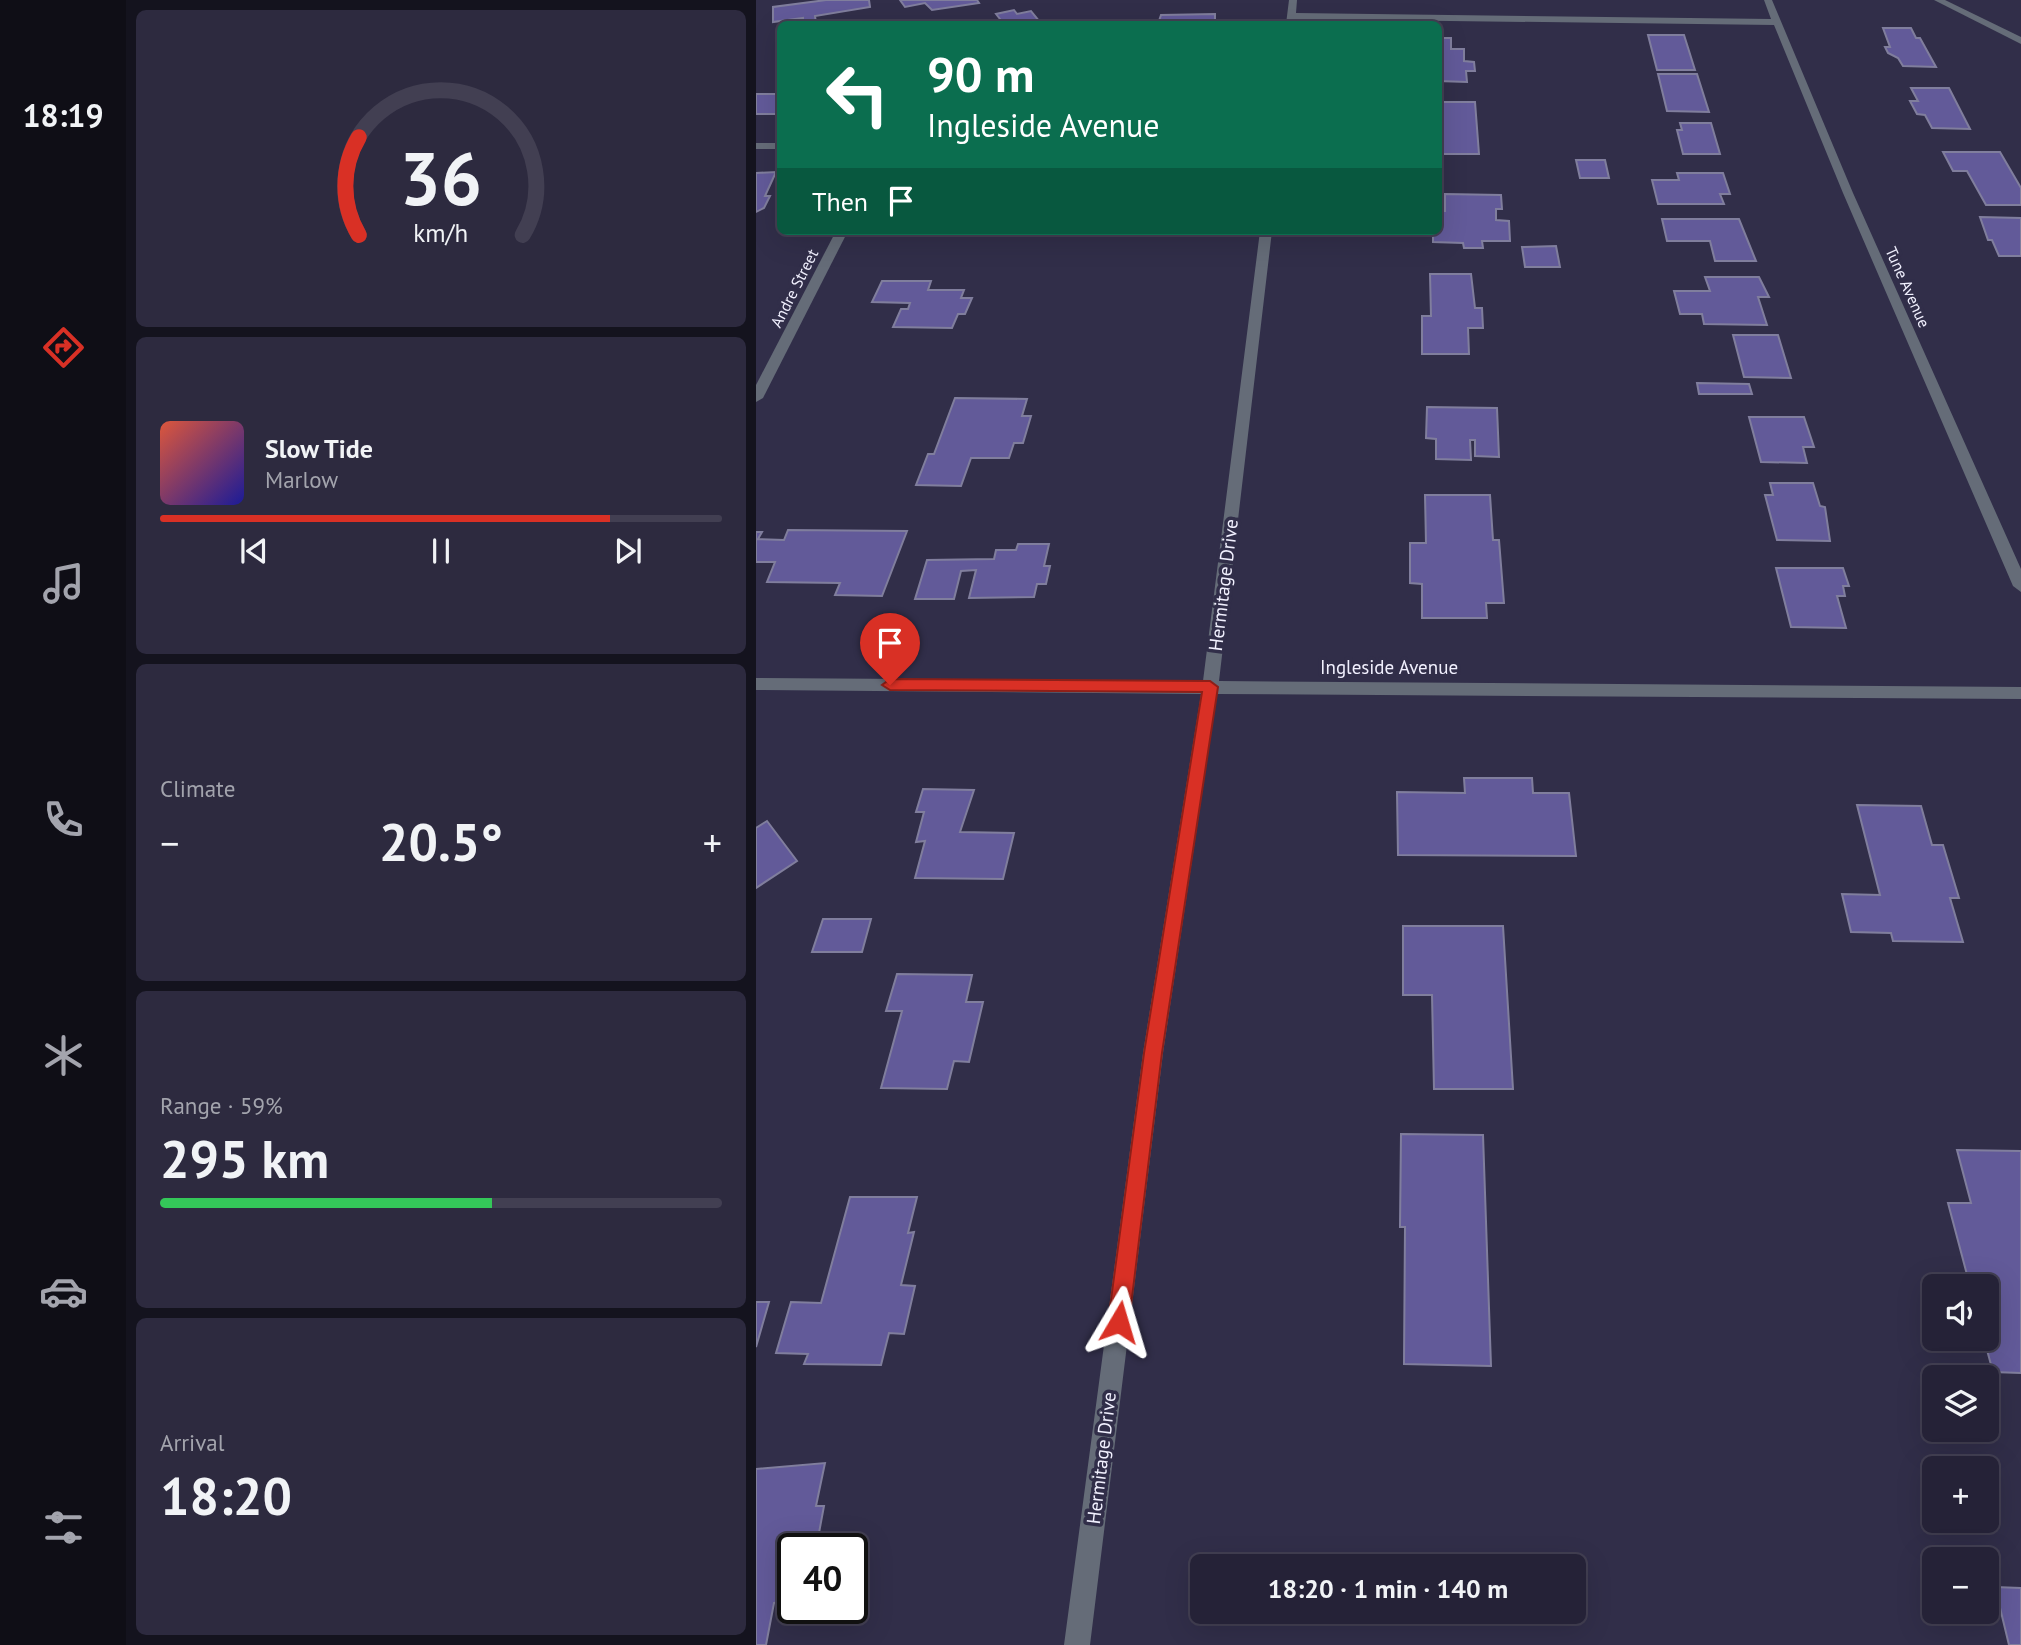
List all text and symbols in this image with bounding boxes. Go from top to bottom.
text: 90 m [927,42,1034,106]
icon: left [812,49,903,140]
text: 18:19 [22,94,104,136]
text: Ingleside Avenue [927,104,1160,146]
text: 36 [400,131,482,225]
icon: arrive [882,182,920,220]
text: Then [812,185,868,218]
text: km/h [414,216,468,248]
street label: Tune Avenue [1881,243,1935,331]
street label: Andre Street [766,245,823,331]
icon: directions [39,323,88,372]
text: Slow Tide [265,432,373,465]
text: Marlow [265,465,338,494]
street label: Hermitage Drive [1203,518,1243,652]
icon: previous [235,532,273,570]
icon: pause [422,532,460,570]
icon: next [609,532,647,570]
icon: music [39,559,88,608]
pin [860,613,920,685]
icon: arrive [871,624,909,662]
street label: Ingleside Avenue [1320,655,1458,679]
text: Climate [160,774,235,803]
icon: phone [39,795,88,844]
text: 20.5° [379,808,503,875]
text: − [160,818,179,867]
text: + [703,818,722,867]
icon: climate [39,1031,88,1080]
text: Range · 59% [160,1091,283,1120]
text: 295 km [160,1125,329,1192]
icon: car [39,1267,88,1316]
map controls [1922,1274,1999,1624]
button: sound [1922,1274,1999,1351]
position arrow [1082,1285,1156,1359]
button: layers [1922,1365,1999,1442]
street label: Hermitage Drive [1081,1391,1121,1525]
text: Arrival [160,1428,224,1457]
button: + [1922,1456,1999,1533]
text: 18:20 [160,1462,292,1529]
icon: filters [39,1503,88,1552]
speed limit sign: 40 [777,1533,868,1624]
button: − [1922,1547,1999,1624]
text: 18:20 · 1 min · 140 m [1268,1572,1508,1605]

